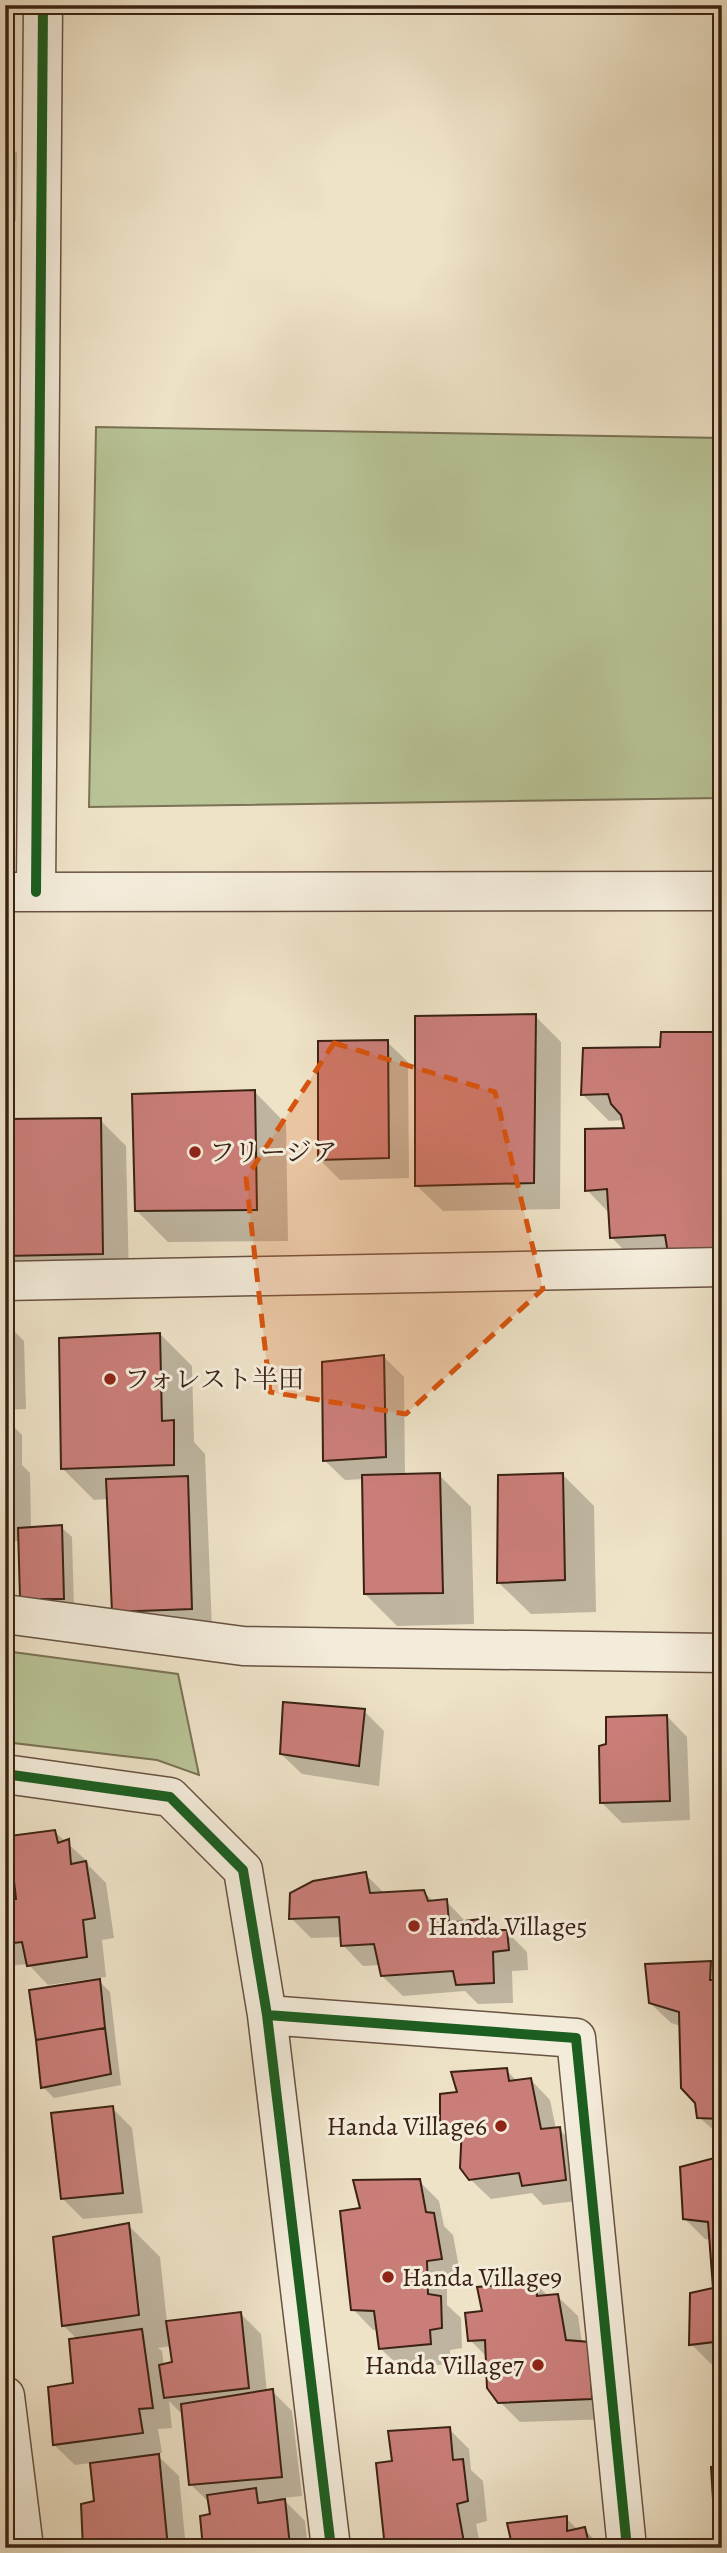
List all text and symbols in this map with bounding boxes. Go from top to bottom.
place label: フリージア [209,1135,337,1170]
marker: フリージア [187,1144,203,1160]
place label: フォレスト半田 [124,1362,304,1397]
marker: フォレスト半田 [102,1371,118,1387]
place label: Handa Village5 [428,1909,587,1944]
marker: Handa Village5 [406,1918,422,1934]
place label: Handa Village6 [327,2109,487,2144]
marker: Handa Village6 [493,2118,509,2134]
place label: Handa Village9 [402,2260,562,2295]
marker: Handa Village9 [380,2269,396,2285]
place label: Handa Village7 [365,2348,524,2383]
marker: Handa Village7 [530,2357,546,2373]

